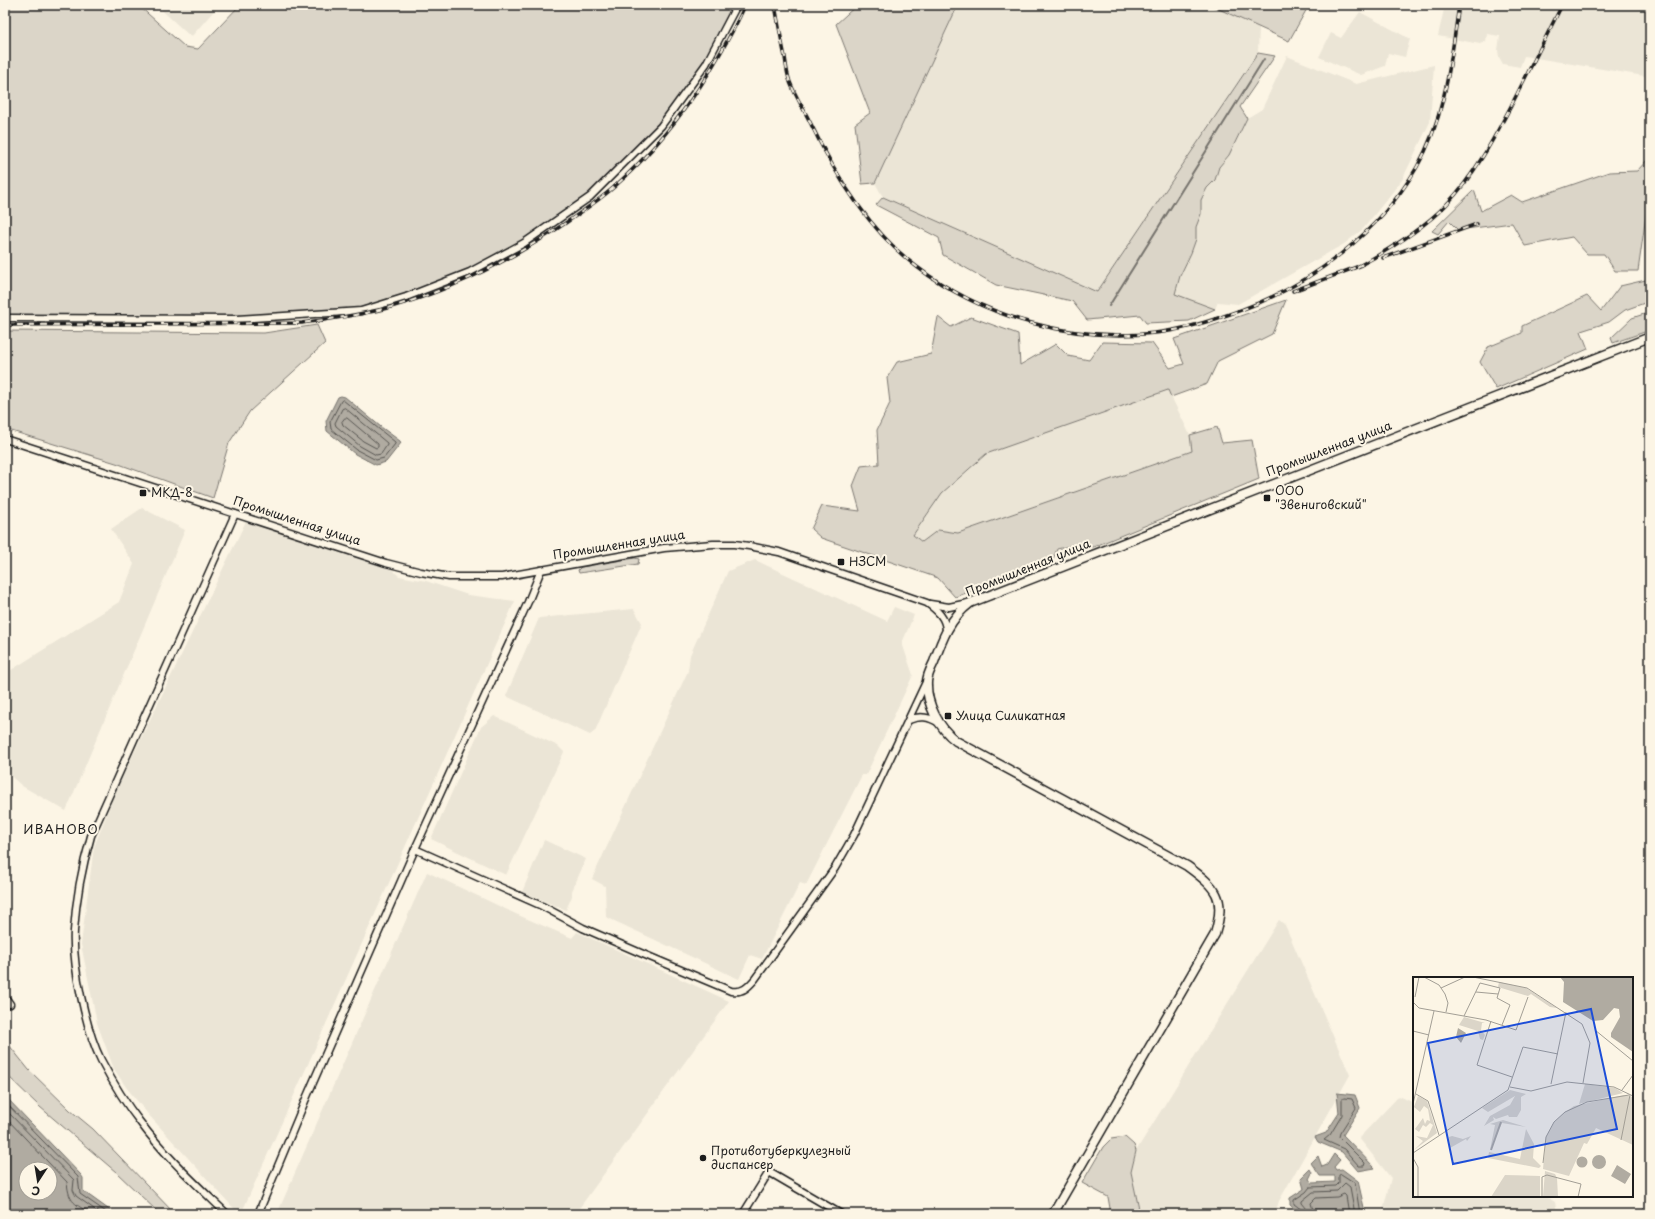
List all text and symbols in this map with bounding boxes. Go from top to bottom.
street label: Промышленная улица [1263,416,1394,480]
place label: ООО "Звениговский" [1275,481,1367,513]
place label: МКД-8 [151,483,193,501]
marker: МКД-8 [138,488,148,498]
street label: Промышленная улица [231,491,364,549]
marker: ООО "Звениговский" [1262,493,1272,503]
street label: Промышленная улица [552,525,686,563]
street label: Промышленная улица [963,534,1093,600]
place label: НЗСМ [849,552,886,570]
marker: НЗСМ [836,557,846,567]
place label: Улица Силикатная [956,706,1066,724]
marker: Улица Силикатная [943,711,953,721]
district label: ИВАНОВО [23,819,99,838]
inset map [1413,977,1633,1197]
place label: Противотуберкулезный диспансер [711,1141,851,1173]
marker: Противотуберкулезный диспансер [698,1153,708,1163]
north arrow [18,1161,58,1201]
text: С [30,1182,42,1200]

